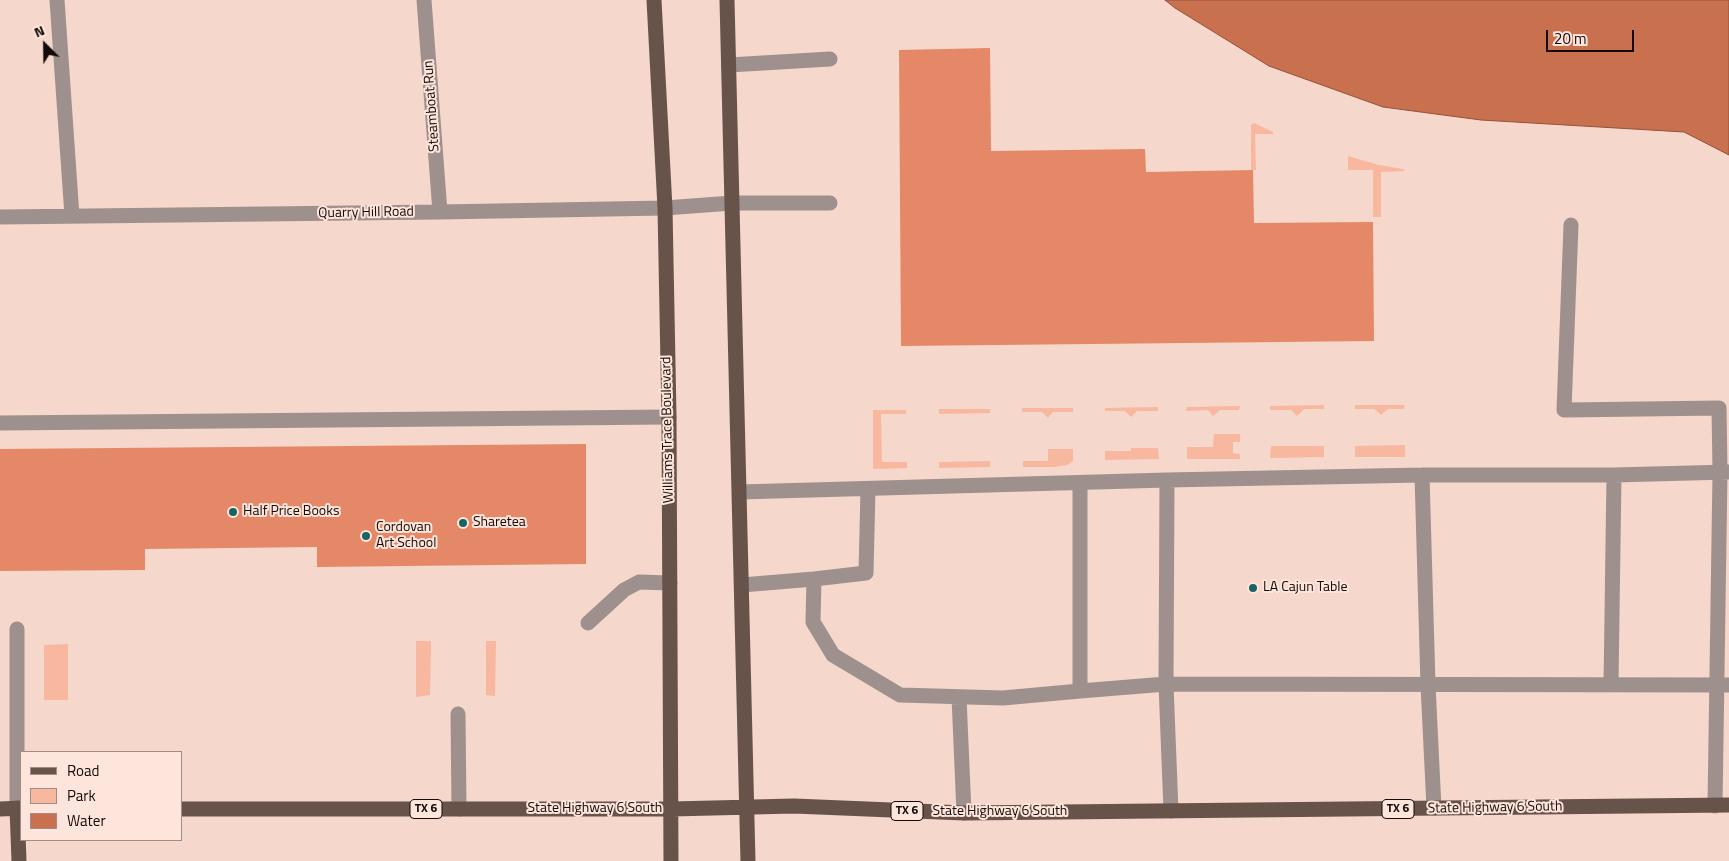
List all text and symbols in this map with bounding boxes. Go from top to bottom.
text: N [30,19,48,42]
north arrow [20,20,70,70]
scale bar [1549,20,1636,52]
text: 20 m [1554,27,1587,50]
street label: Steamboat Run [420,60,444,152]
street label: Quarry Hill Road [318,204,414,222]
street label: Williams Trace Boulevard [658,356,678,504]
place label: Half Price Books [243,504,339,520]
marker: Half Price Books [227,506,239,518]
place label: Sharetea [473,515,526,531]
marker: Sharetea [457,517,469,529]
place label: Cordovan Art School [376,520,436,552]
marker: Cordovan Art School [360,530,372,542]
place label: LA Cajun Table [1263,580,1348,596]
marker: LA Cajun Table [1247,582,1259,594]
legend [20,751,182,841]
text: Road [67,759,99,782]
text: Park [67,784,96,807]
street label: State Highway 6 South [1427,798,1563,818]
road number: TX 6 [410,800,442,819]
road number: TX 6 [1382,800,1414,819]
street label: State Highway 6 South [528,801,662,817]
road number: TX 6 [891,801,923,820]
street label: State Highway 6 South [933,804,1067,820]
text: Water [67,809,106,832]

